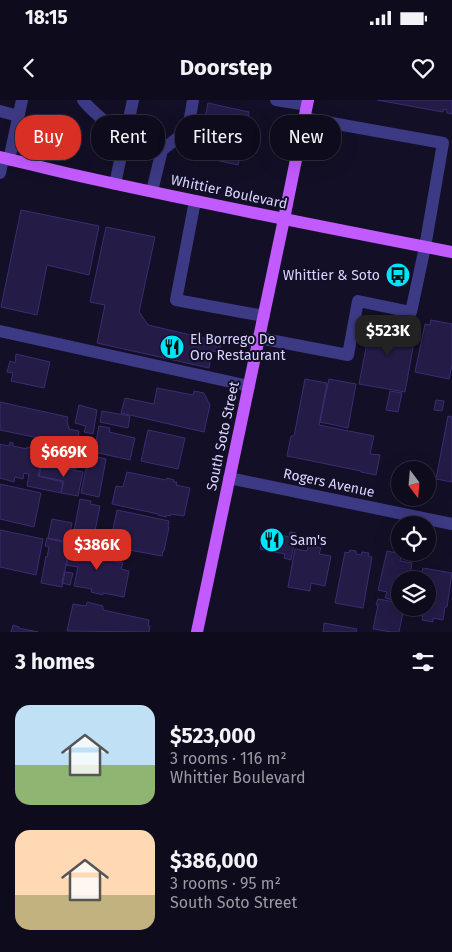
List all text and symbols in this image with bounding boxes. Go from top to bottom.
text: 18:15 [25,6,68,29]
icon: back [15,54,43,82]
text: Doorstep [180,54,272,81]
icon: heart [409,54,437,82]
chip: Buy [15,115,81,160]
chip: Rent [91,115,165,160]
chip: Filters [175,115,260,160]
chip: New [270,115,341,160]
street label: Whittier Boulevard [169,171,289,213]
bus stop icon: Whittier & Soto [385,262,411,288]
place label: Whittier & Soto [283,267,380,284]
pin: $523K [353,314,423,357]
text: $523K [366,321,410,340]
place label: El Borrego De Oro Restaurant [190,331,286,364]
restaurant icon: El Borrego De Oro Restaurant [159,334,185,360]
street label: South Soto Street [203,379,243,492]
pin: $669K [29,436,99,478]
text: $669K [41,442,87,461]
north arrow [391,461,436,506]
map controls [391,461,436,616]
street label: Rogers Avenue [282,465,376,501]
button: locate [391,516,436,561]
restaurant icon: Sam's [259,527,285,553]
pin: $386K [62,528,132,571]
place label: Sam's [290,532,327,549]
text: $386K [74,535,120,554]
button: layers [391,571,436,616]
icon: filters [409,648,437,676]
text: 3 homes [15,649,95,675]
text: $523,000 [170,723,256,749]
icon: home [55,725,115,785]
text: 3 rooms · 116 m² [170,749,287,768]
text: Whittier Boulevard [170,768,306,787]
text: $386,000 [170,848,258,874]
icon: home [55,850,115,910]
text: 3 rooms · 95 m² [170,874,281,893]
text: South Soto Street [170,893,297,912]

